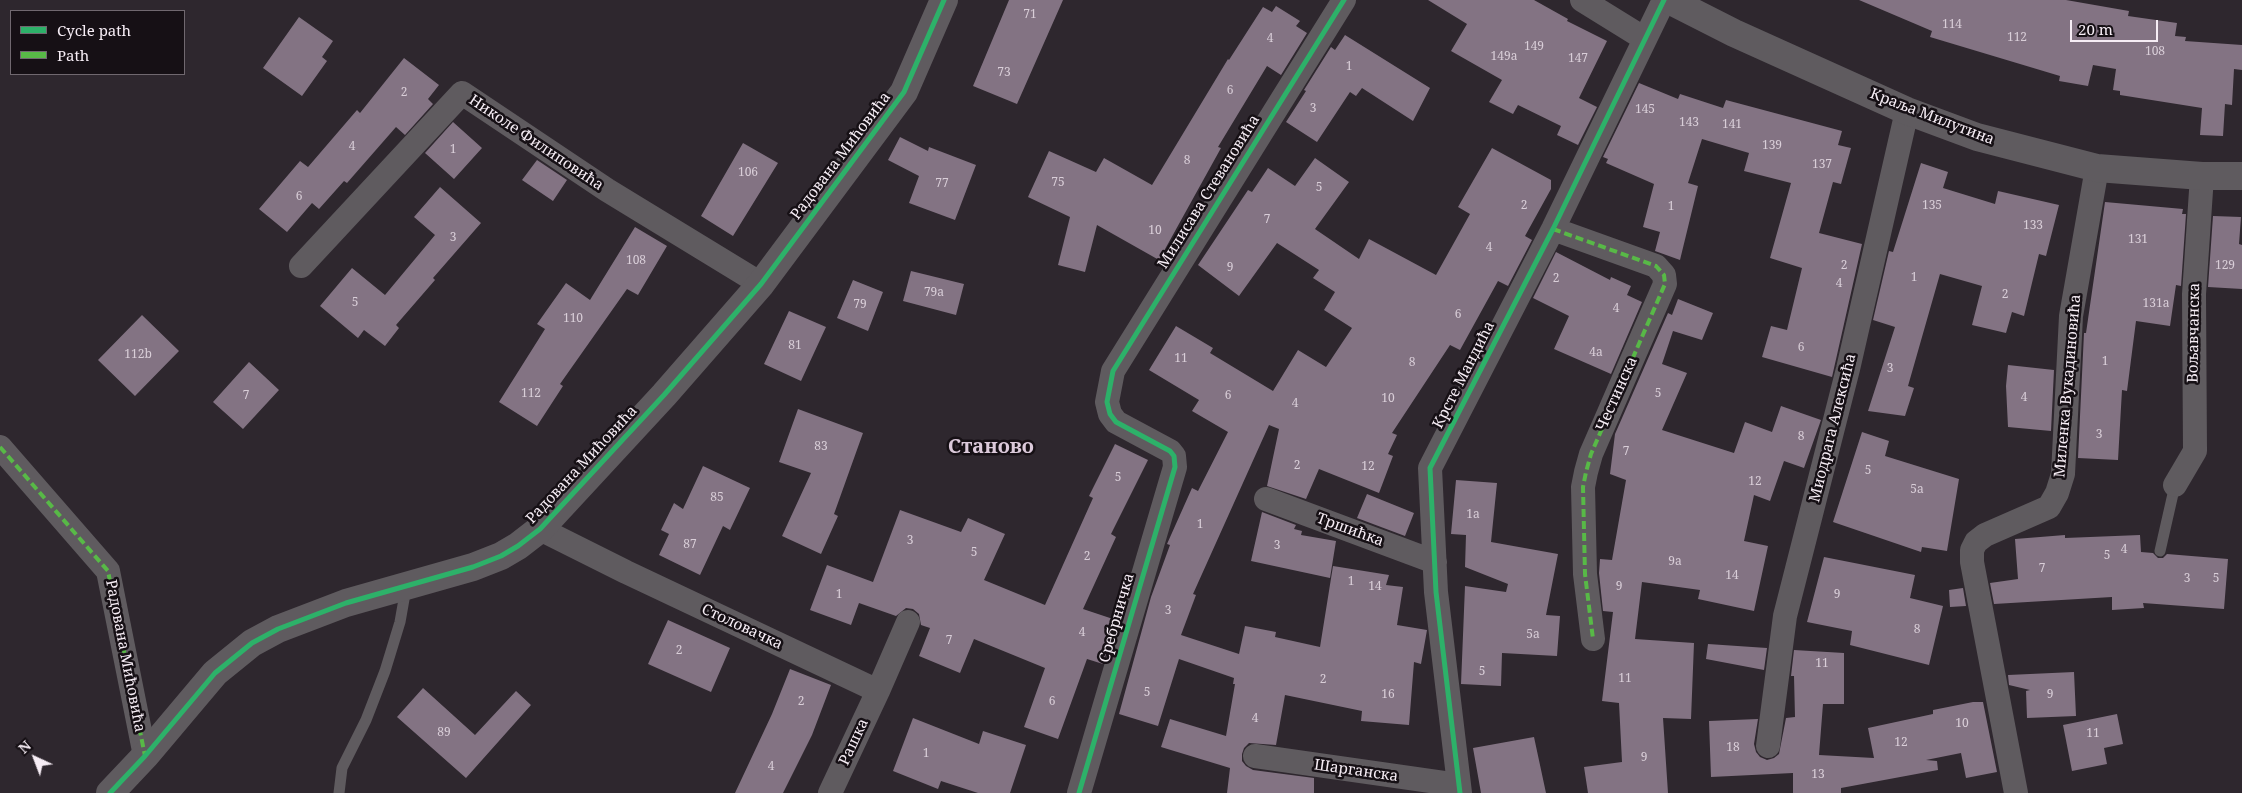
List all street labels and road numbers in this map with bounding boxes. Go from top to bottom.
street label: Краља Милутина [1867,85,1997,149]
street label: Радована Мићовића [787,89,895,223]
street label: Николе Филиповића [465,91,607,195]
street label: Милисава Стевановића [1154,112,1264,272]
street label: Вољавчанска [2184,283,2204,383]
street label: Миленка Вукадиновића [2051,294,2085,478]
street label: Крсте Мандића [1429,318,1499,432]
street label: Миодрага Алексића [1806,352,1860,504]
street label: Честинска [1593,354,1641,434]
street label: Радована Мићовића [523,402,641,528]
street label: Тршићка [1314,509,1386,551]
street label: Сребрничка [1096,571,1138,665]
street label: Радована Мићовића [101,578,149,734]
street label: Столовачка [699,600,785,654]
street label: Рашка [835,716,873,768]
street label: Шарганска [1313,756,1399,786]

